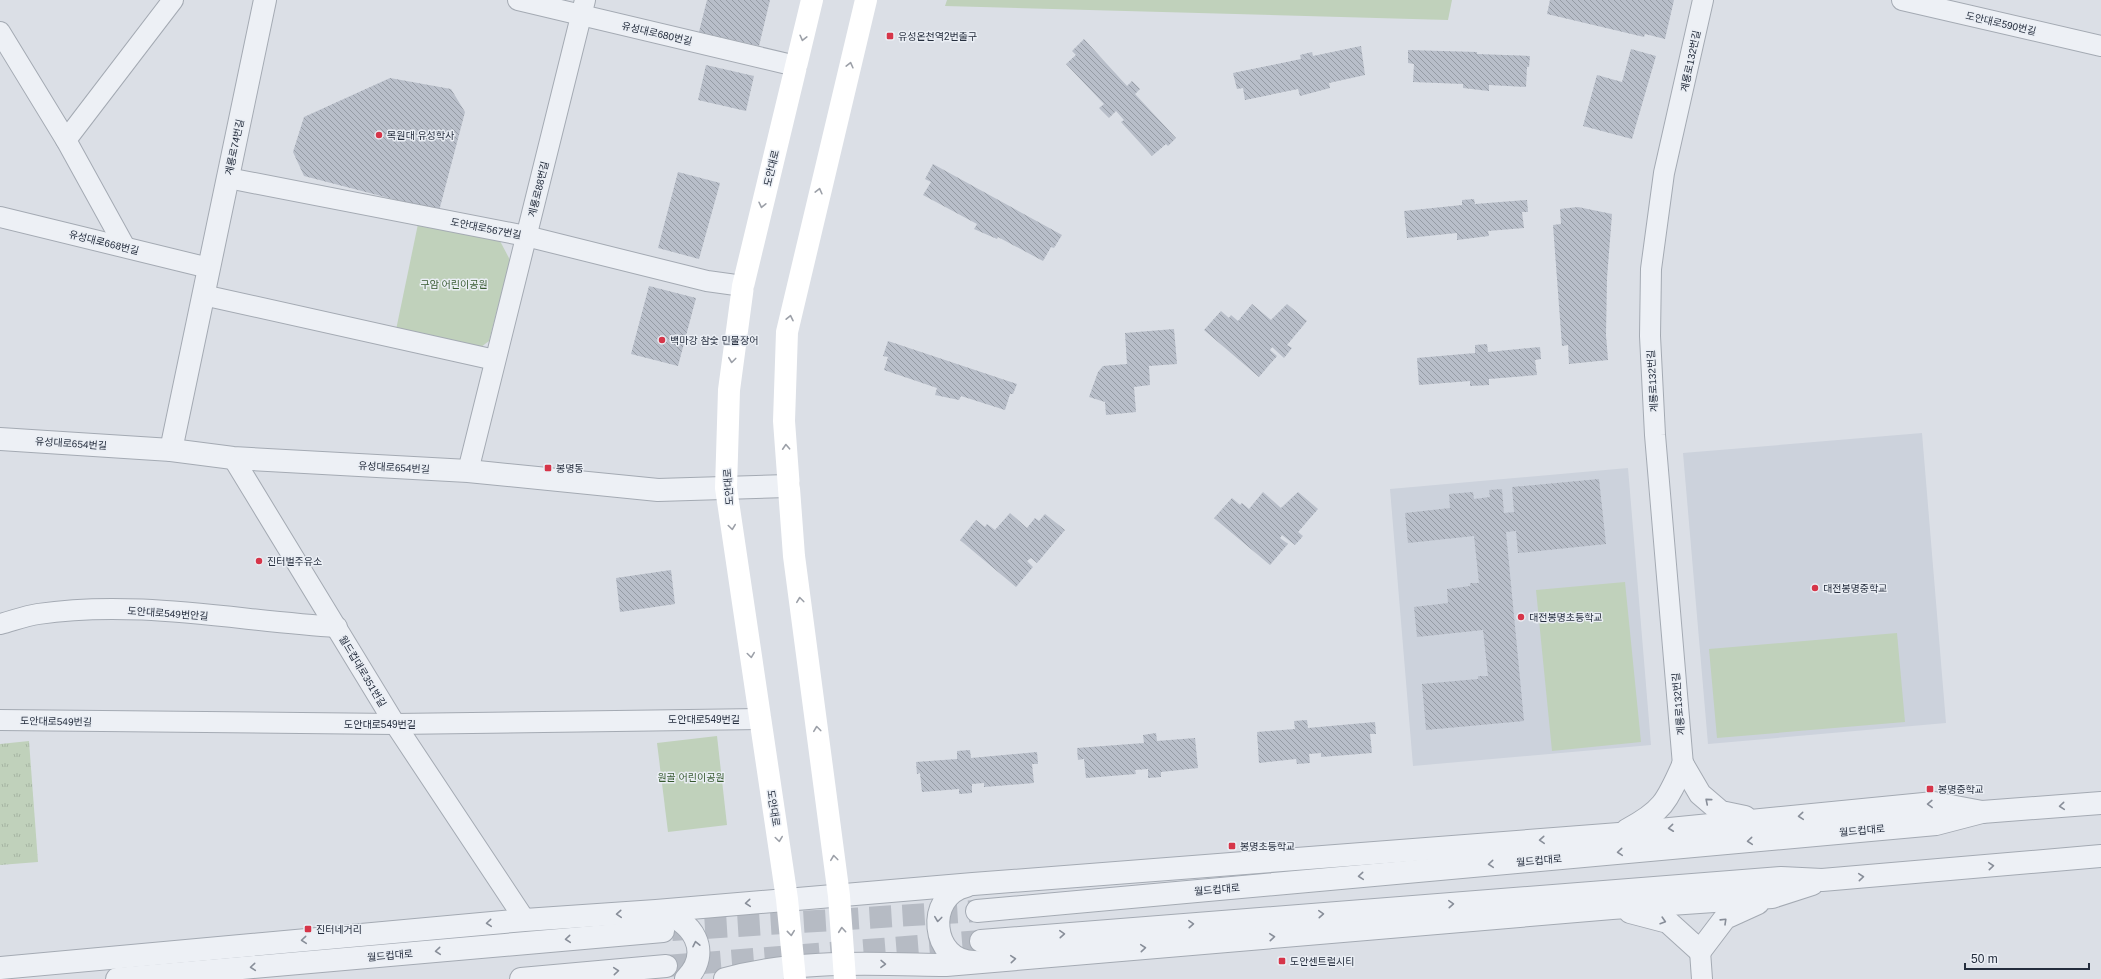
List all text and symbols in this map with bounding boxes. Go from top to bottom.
street label: 도안대로590번길 [1965,10,2037,37]
street label: 유성대로680번길 [621,20,693,47]
street label: 계룡로132번길 [1679,29,1702,93]
marker: 유성온천역2번출구 [885,31,895,41]
place label: 유성온천역2번출구 [898,31,977,42]
one-way arrow [799,34,808,41]
one-way arrow [845,62,854,69]
street label: 계룡로74번길 [223,118,246,176]
marker: 목원대 유성학사 [374,130,384,140]
place label: 목원대 유성학사 [387,130,455,141]
street label: 도안대로 [762,149,781,187]
street label: 계룡로88번길 [526,160,551,218]
one-way arrow [815,188,823,194]
one-way arrow [759,202,767,208]
street label: 도안대로567번길 [450,216,522,241]
street label: 유성대로668번길 [68,228,140,257]
park label: 구암 어린이공원 [420,279,488,290]
one-way arrow [785,315,793,321]
marker: 백마강 참숯 민물장어 [657,335,667,345]
place label: 백마강 참숯 민물장어 [670,335,758,346]
street label: 계룡로132번길 [1645,349,1660,413]
one-way arrow [728,357,737,363]
street label: 유성대로654번길 [35,436,107,451]
one-way arrow [781,444,790,450]
street label: 유성대로654번길 [358,460,430,475]
marker: 봉명동 [543,463,553,473]
place label: 봉명동 [556,463,584,474]
street label: 도안대로 [722,468,735,506]
one-way arrow [727,524,736,530]
marker: 진터벌주유소 [254,556,264,566]
place label: 진터벌주유소 [267,556,322,567]
marker: 대전봉명중학교 [1810,583,1820,593]
place label: 대전봉명중학교 [1823,583,1887,594]
one-way arrow [796,597,805,603]
street label: 도안대로549번안길 [127,605,209,622]
marker: 대전봉명초등학교 [1516,612,1526,622]
place label: 대전봉명초등학교 [1529,612,1603,623]
street label: 월드컵대로351번길 [337,634,388,709]
one-way arrow [746,652,755,659]
street label: 계룡로132번길 [1670,672,1687,736]
street label: 도안대로549번길 [668,714,740,725]
street label: 도안대로549번길 [20,715,92,728]
street label: 도안대로549번길 [344,719,416,730]
one-way arrow [813,726,822,732]
park label: 원골 어린이공원 [657,772,725,783]
marker: 봉명중학교 [1925,784,1935,794]
place label: 봉명중학교 [1938,784,1984,795]
street label: 도안대로 [765,789,782,827]
one-way arrow [1705,798,1712,805]
one-way arrow [1927,800,1933,808]
one-way arrow [2059,801,2065,810]
one-way arrow [1798,811,1804,820]
street label: 월드컵대로 [1839,823,1885,838]
one-way arrow [1668,824,1674,833]
one-way arrow [1539,835,1545,844]
one-way arrow [774,836,783,842]
one-way arrow [1747,836,1753,845]
marker: 봉명초등학교 [1227,841,1237,851]
place label: 봉명초등학교 [1240,841,1295,852]
one-way arrow [1617,848,1623,857]
street label: 월드컵대로 [1516,853,1562,868]
one-way arrow [830,855,839,861]
one-way arrow [1488,860,1494,869]
one-way arrow [1988,861,1994,870]
one-way arrow [1358,871,1364,880]
one-way arrow [1858,873,1864,882]
street label: 월드컵대로 [1194,882,1240,897]
one-way arrow [745,898,751,907]
one-way arrow [1448,899,1454,908]
one-way arrow [616,909,622,918]
one-way arrow [1318,909,1324,918]
one-way arrow [934,915,943,922]
one-way arrow [1659,916,1666,925]
one-way arrow [486,918,492,927]
one-way arrow [1719,918,1727,925]
one-way arrow [1188,920,1194,929]
marker: 진터네거리 [303,924,313,934]
place label: 진터네거리 [316,924,362,935]
one-way arrow [837,927,846,933]
one-way arrow [786,930,795,936]
one-way arrow [1059,930,1065,939]
one-way arrow [1269,933,1275,942]
one-way arrow [565,935,571,944]
one-way arrow [301,936,307,945]
one-way arrow [692,940,700,947]
one-way arrow [1140,944,1146,953]
scale bar [1965,945,2089,971]
one-way arrow [435,946,441,955]
street label: 월드컵대로 [367,948,413,963]
text: 50 m [1971,952,1998,966]
one-way arrow [1010,955,1016,964]
marker: 도안센트럴시티 [1277,956,1287,966]
place label: 도안센트럴시티 [1290,956,1354,967]
one-way arrow [880,960,886,968]
one-way arrow [250,962,256,971]
one-way arrow [613,966,619,975]

